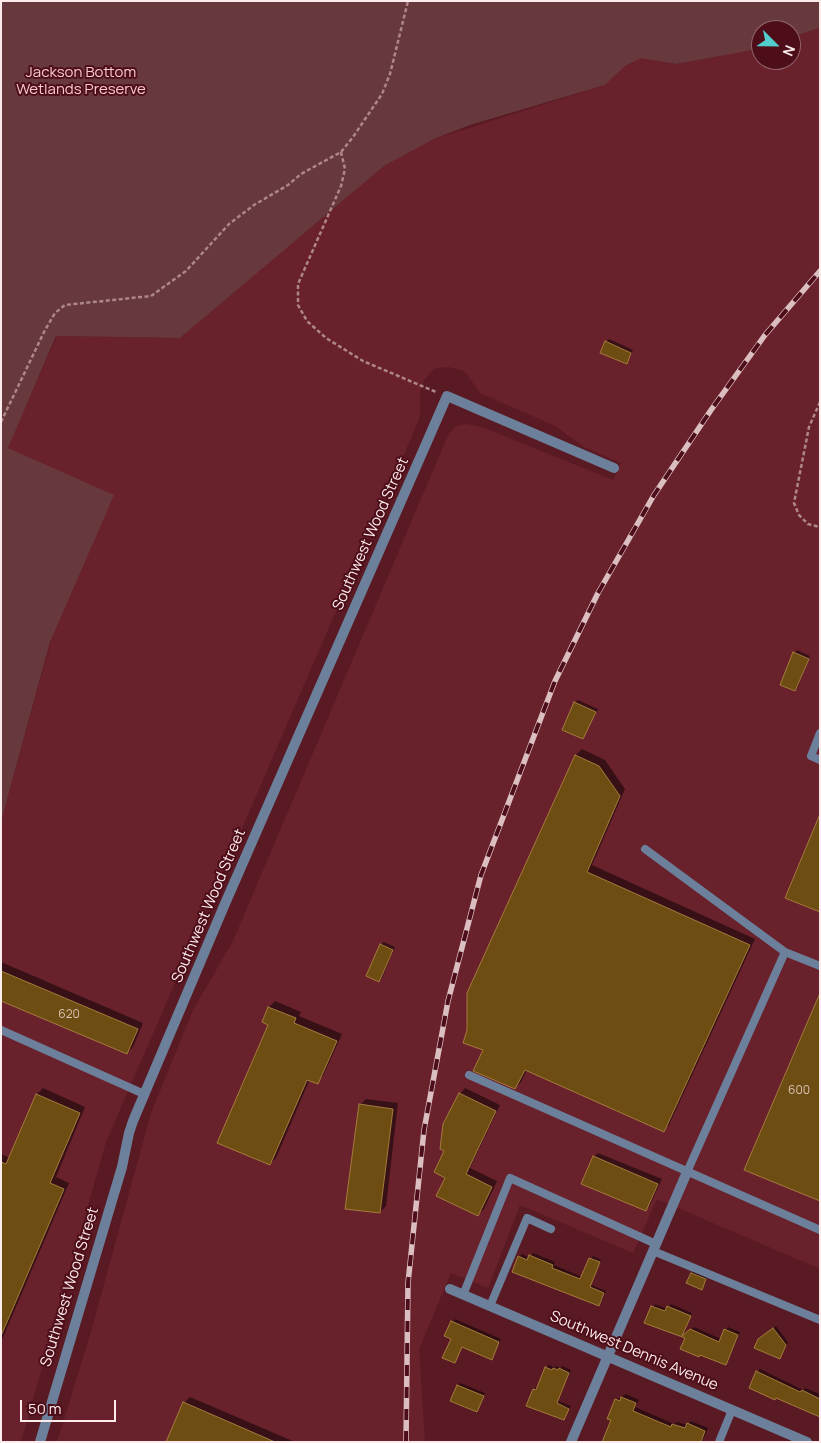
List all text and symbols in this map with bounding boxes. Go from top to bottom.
north arrow [751,20,801,70]
text: N [779,42,800,59]
park label: Jackson Bottom Wetlands Preserve [16,64,146,99]
street label: Southwest Wood Street [329,455,413,613]
street label: Southwest Wood Street [168,826,250,986]
house number: 620 [58,1008,80,1022]
house number: 600 [788,1084,810,1098]
street label: Southwest Wood Street [37,1205,103,1369]
street label: Southwest Dennis Avenue [547,1307,721,1395]
scale bar [22,1390,119,1422]
text: 50 m [28,1398,62,1419]

